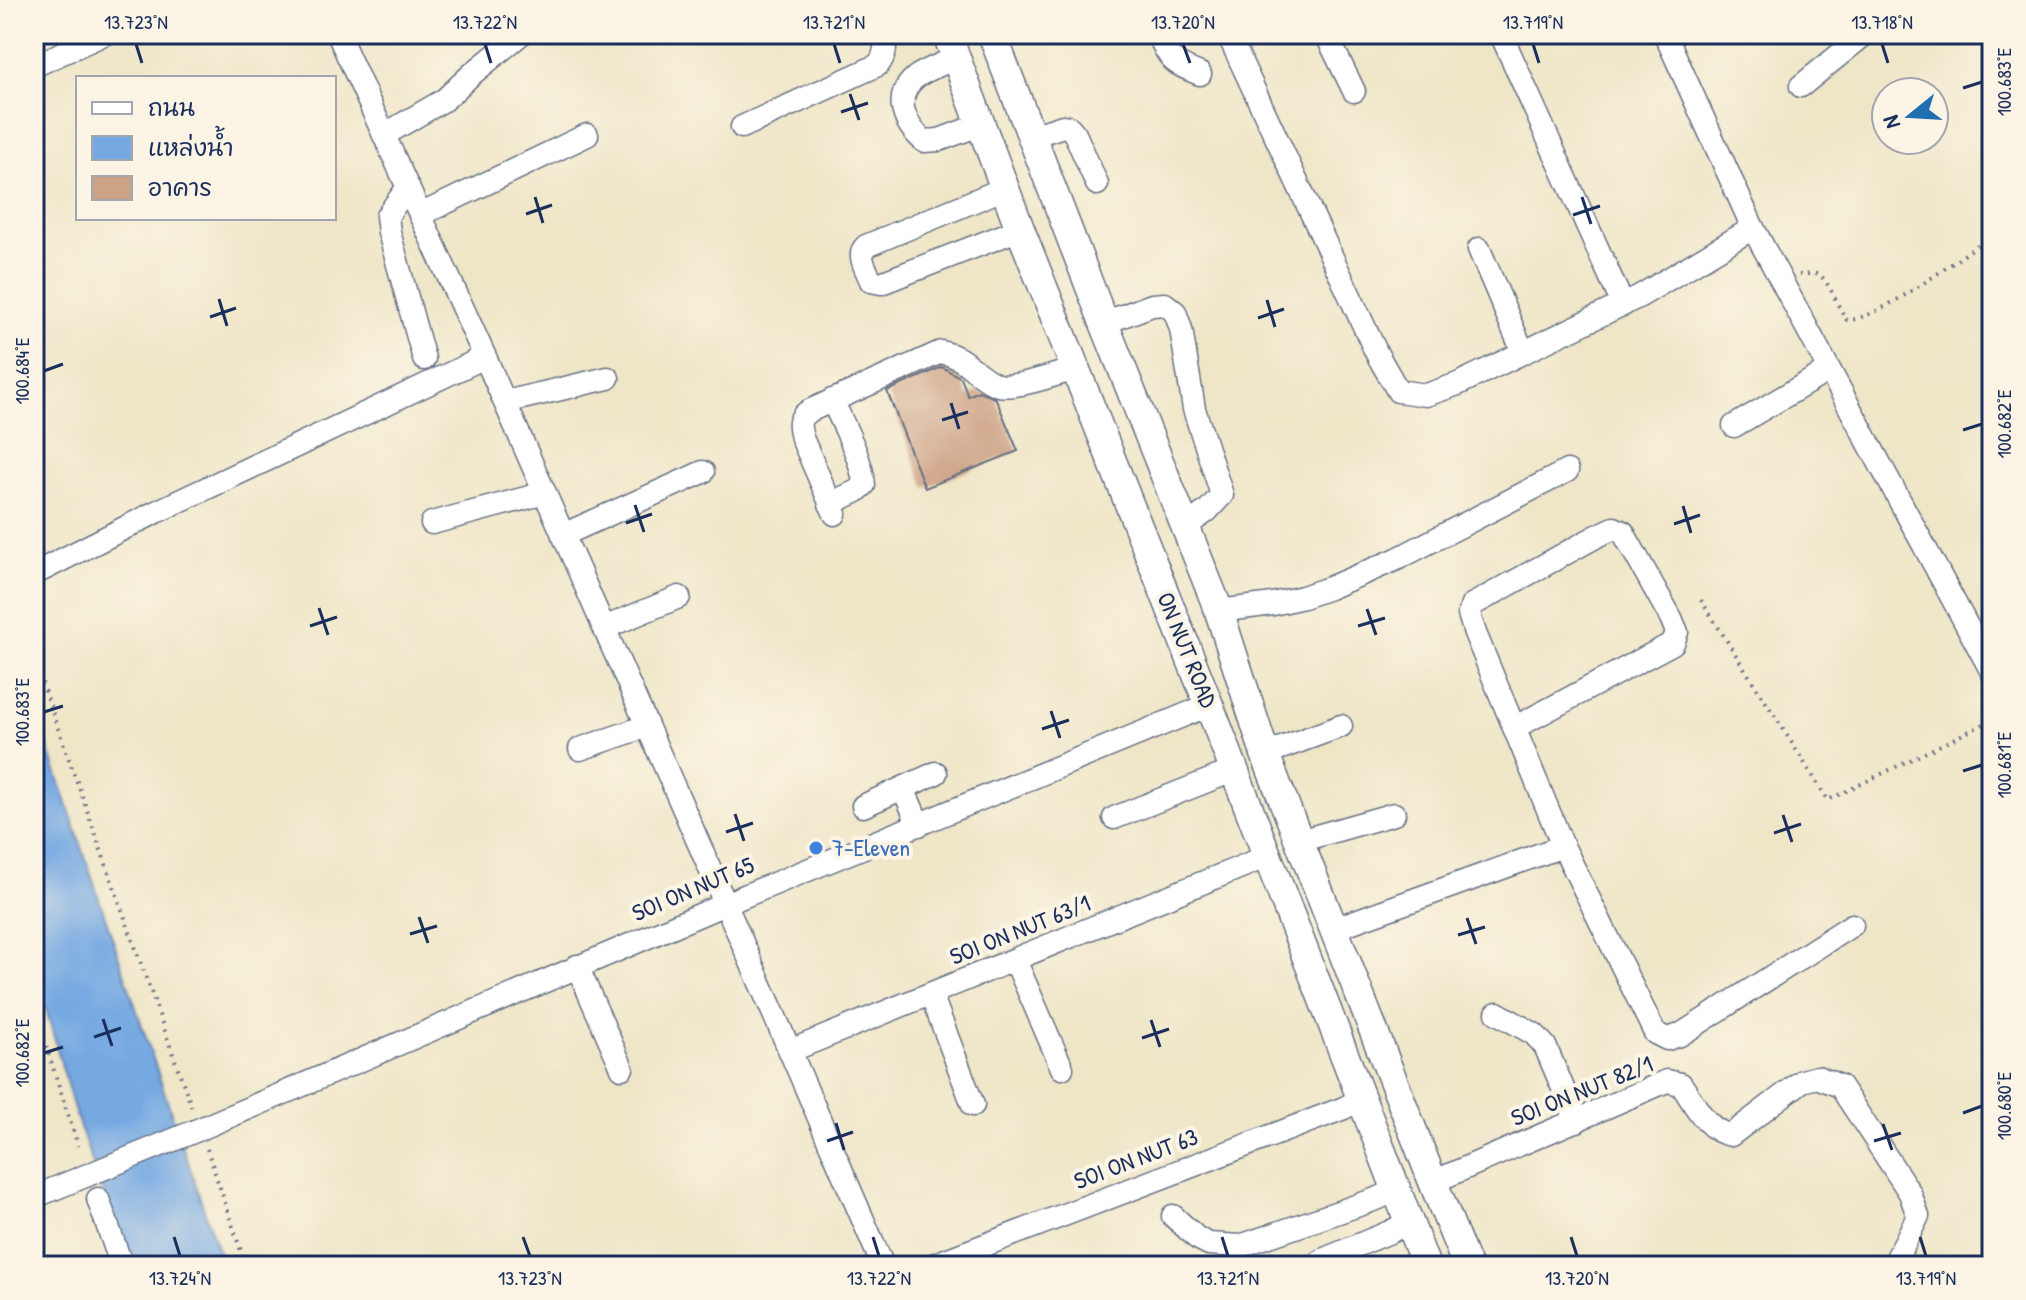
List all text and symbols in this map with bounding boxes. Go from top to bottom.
text: 13.723°N [104,8,168,35]
text: 13.722°N [453,8,517,35]
text: 13.721°N [803,8,865,35]
text: 13.720°N [1151,8,1215,35]
text: 13.719°N [1503,8,1563,35]
text: 13.718°N [1851,8,1913,35]
text: 100.683°E [1990,48,2017,116]
legend [76,76,336,220]
north arrow [1870,76,1950,156]
text: ถนน [148,91,195,123]
text: N [1875,112,1907,132]
text: แหล่งน้ำ [148,125,234,163]
text: อาคาร [148,171,212,203]
text: 100.684°E [8,337,35,405]
text: 100.682°E [1990,389,2017,458]
street label: ON NUT ROAD [1150,587,1226,713]
text: 100.683°E [8,678,35,746]
text: 100.681°E [1990,731,2017,798]
place label: 7-Eleven [832,831,910,863]
marker: 7-Eleven [807,839,825,857]
street label: SOI ON NUT 65 [627,848,759,928]
street label: SOI ON NUT 63/1 [945,886,1095,972]
text: 100.682°E [8,1018,35,1087]
street label: SOI ON NUT 82/1 [1506,1047,1657,1133]
text: 100.680°E [1990,1072,2017,1140]
street label: SOI ON NUT 63 [1069,1120,1202,1196]
text: 13.724°N [149,1264,211,1291]
text: 13.723°N [498,1264,562,1291]
text: 13.722°N [847,1264,911,1291]
text: 13.721°N [1197,1264,1259,1291]
text: 13.720°N [1545,1264,1609,1291]
text: 13.719°N [1896,1264,1956,1291]

